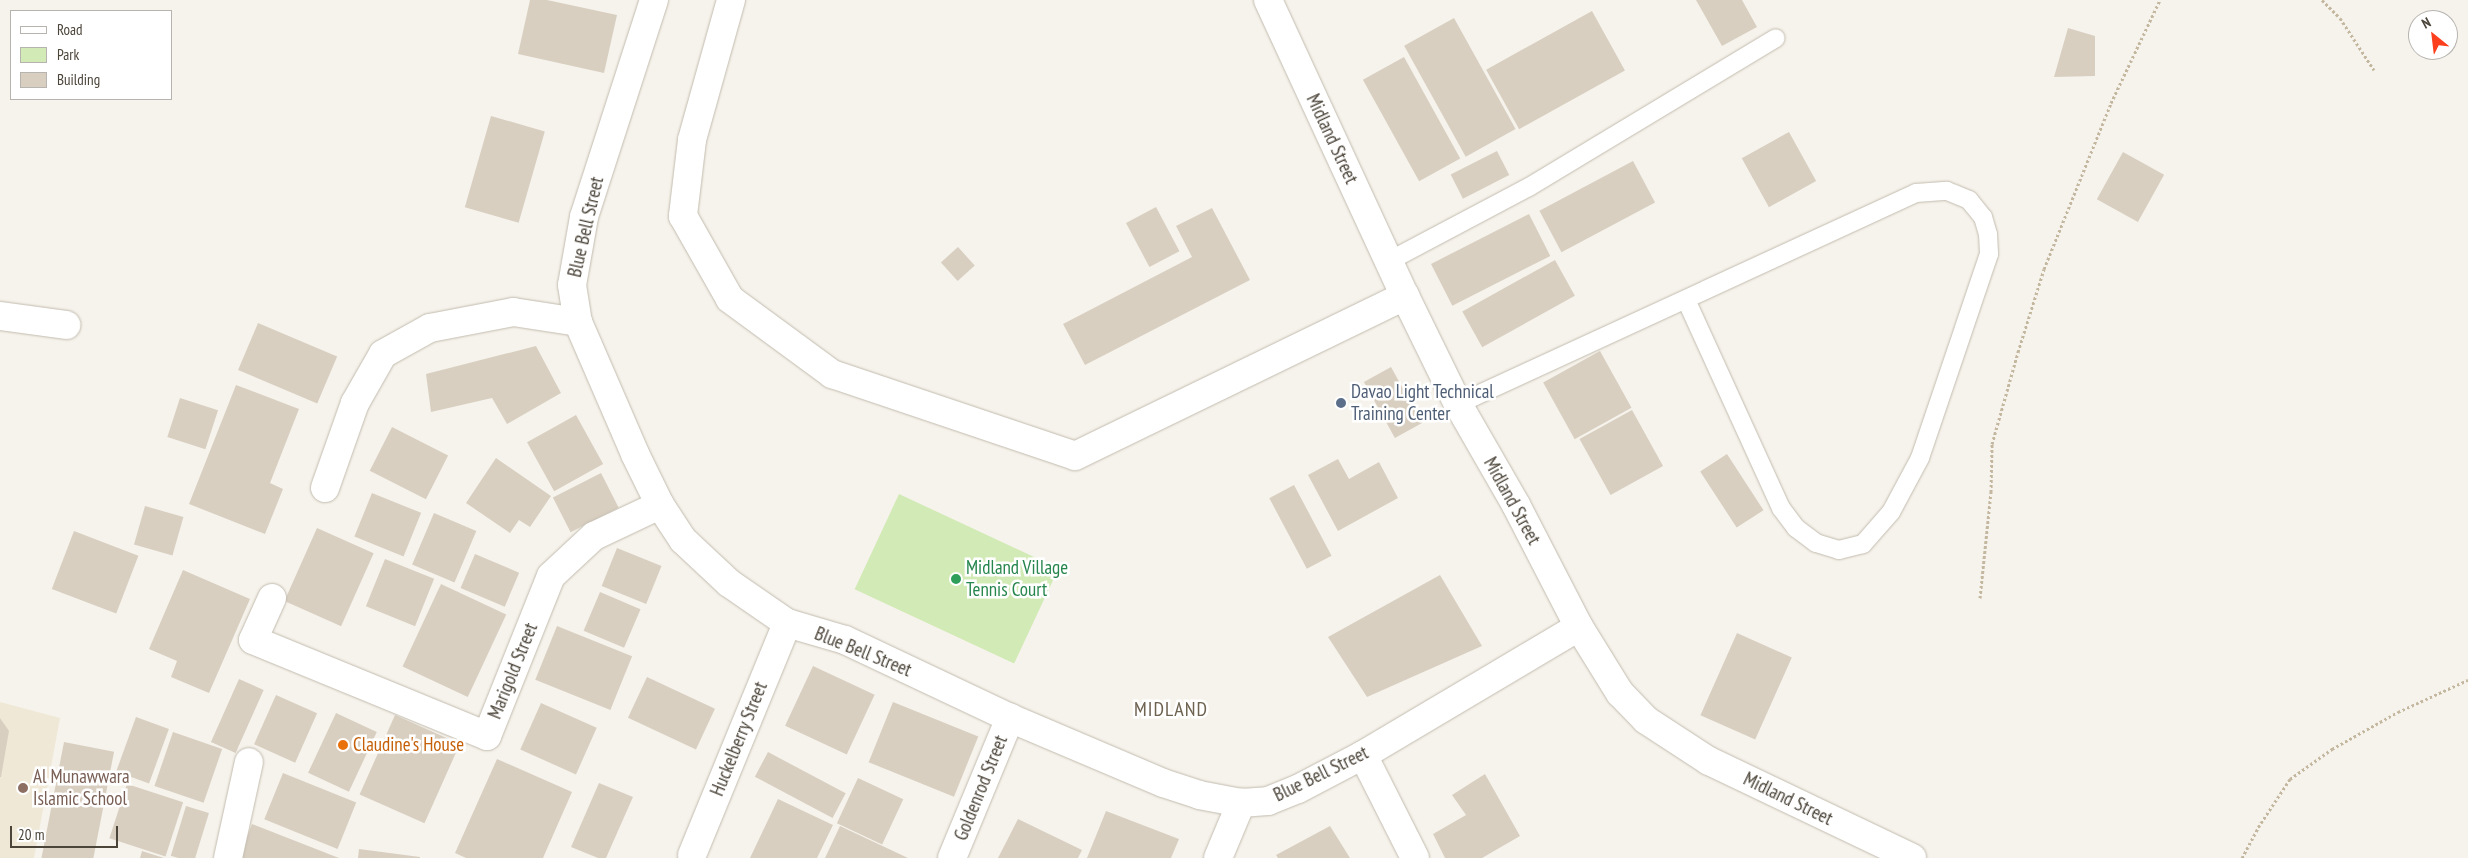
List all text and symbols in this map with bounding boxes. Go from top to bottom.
legend [10,10,172,100]
north arrow [2408,10,2458,60]
text: N [2419,13,2434,32]
text: Road [57,20,83,39]
text: Park [57,45,79,64]
text: Building [57,70,100,89]
street label: Midland Street [1301,90,1363,188]
street label: Blue Bell Street [563,174,609,280]
place label: Davao Light Technical Training Center [1351,381,1494,425]
marker: Davao Light Technical Training Center [1335,397,1347,409]
street label: Midland Street [1479,453,1545,549]
place label: Midland Village Tennis Court [966,557,1069,601]
marker: Midland Village Tennis Court [950,573,962,585]
street label: Marigold Street [483,620,543,722]
street label: Blue Bell Street [811,622,915,682]
street label: Huckelberry Street [706,678,772,800]
district label: MIDLAND [1133,697,1209,721]
street label: Goldenrod Street [950,732,1012,844]
place label: Claudine's House [353,734,464,756]
marker: Claudine's House [337,739,349,751]
street label: Blue Bell Street [1270,741,1372,807]
place label: Al Munawwara Islamic School [33,766,130,810]
street label: Midland Street [1740,768,1836,830]
marker: Al Munawwara Islamic School [17,782,29,794]
scale bar [12,816,120,848]
text: 20 m [18,825,44,844]

